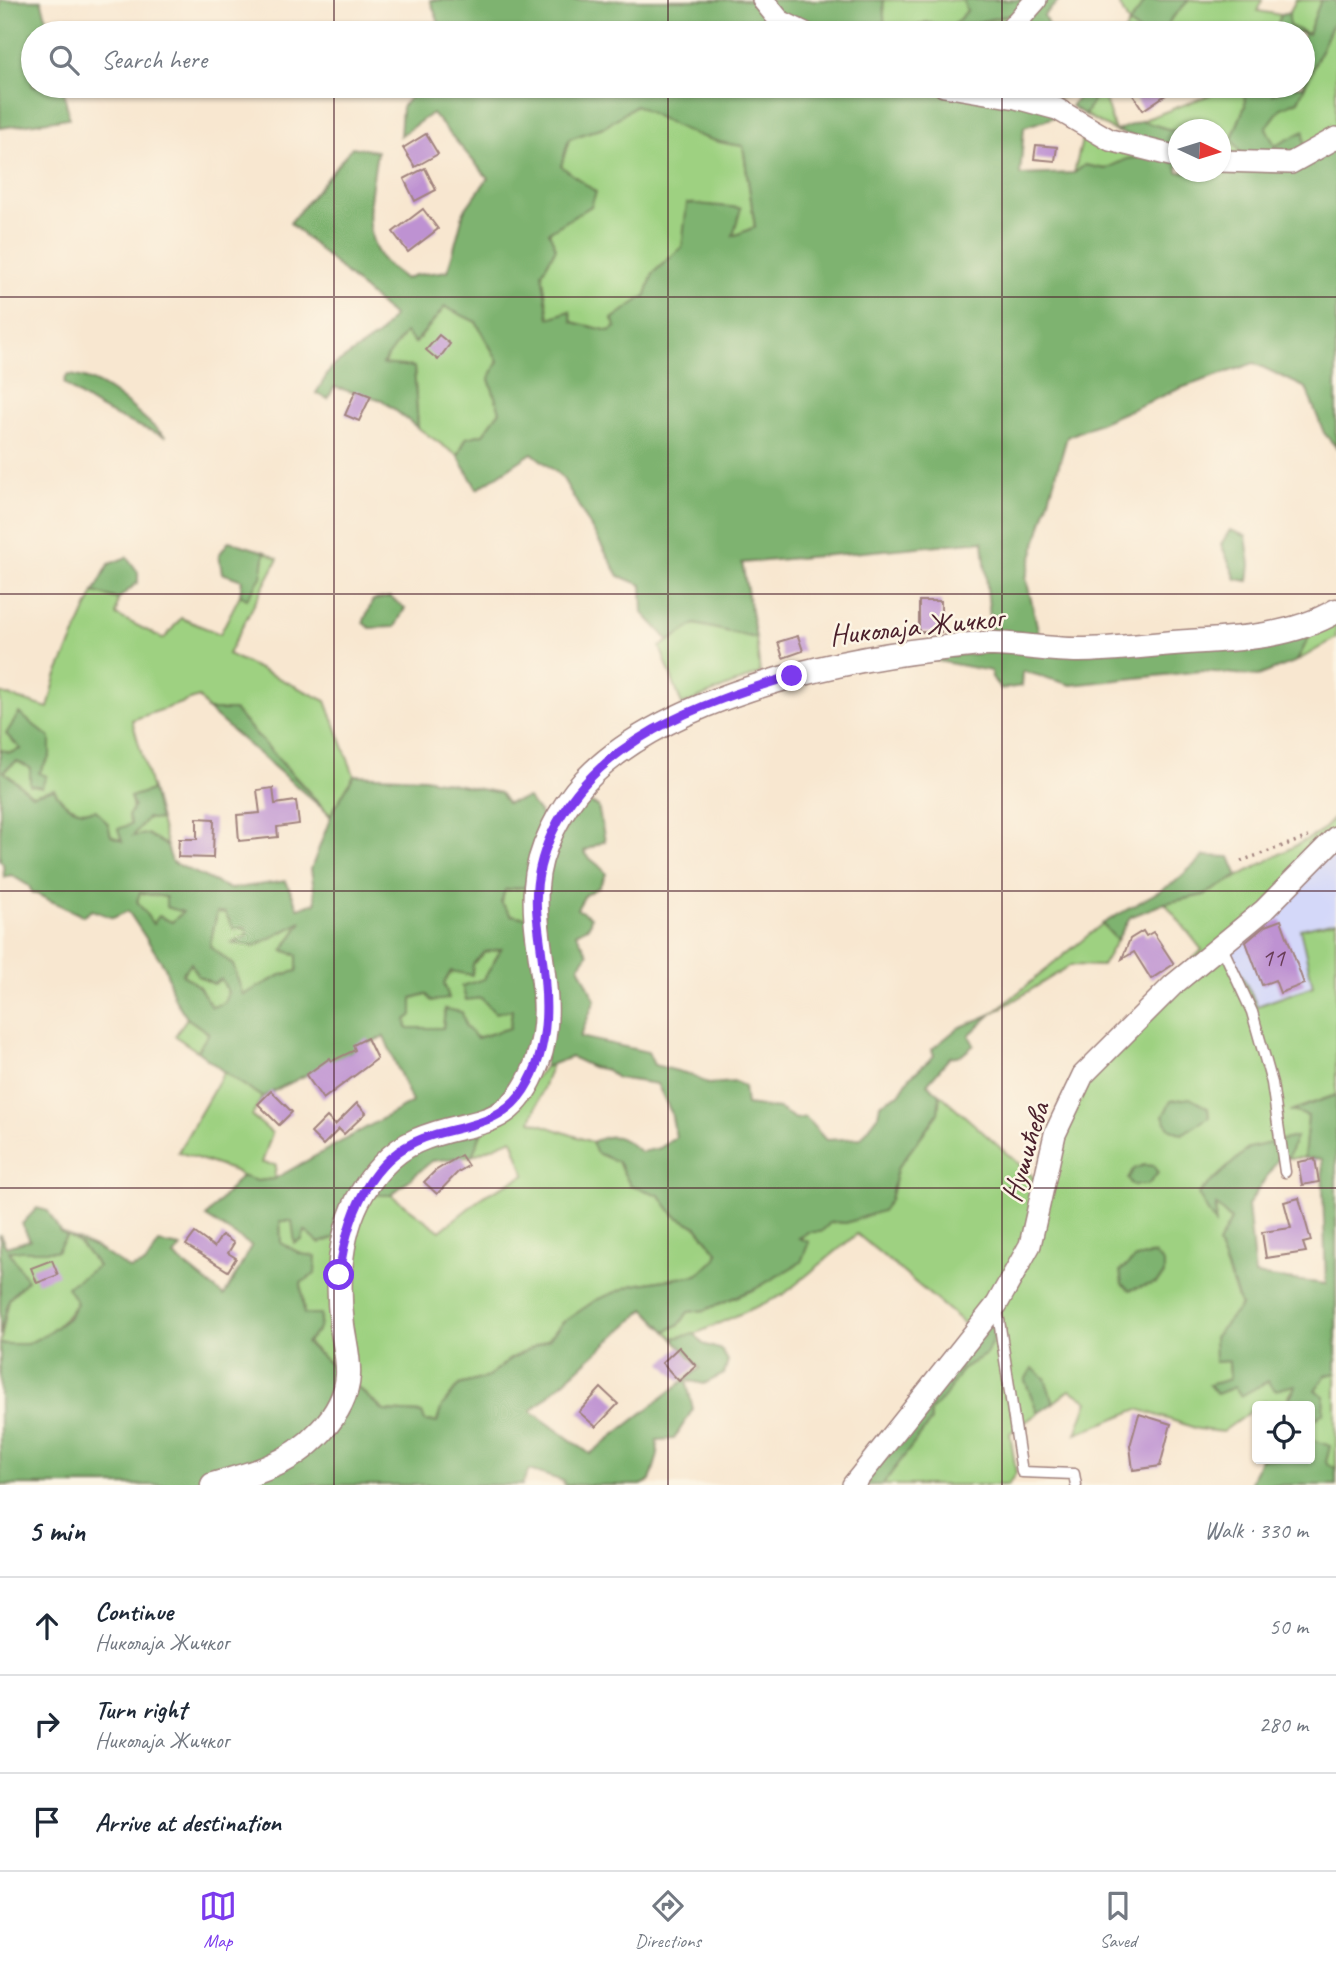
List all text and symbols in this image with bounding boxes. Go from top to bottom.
search box [21,21,1315,98]
icon: search [45,41,83,79]
text: Search here [101,43,207,76]
north arrow [1168,119,1231,182]
street label: Николаја Жичког [827,598,1009,654]
route end [776,660,807,691]
house number: 11 [1261,941,1286,974]
street label: Нушићева [992,1096,1059,1206]
route start [323,1259,354,1290]
map controls [1252,1401,1315,1464]
button: locate [1252,1401,1315,1464]
text: 5 min [28,1512,85,1550]
text: Walk · 330 m [1204,1516,1308,1545]
text: Continue [95,1595,173,1628]
icon: ahead [28,1607,66,1645]
text: 50 m [1269,1612,1308,1641]
text: Николаја Жичког [95,1628,229,1657]
text: Turn right [95,1693,186,1726]
icon: right [28,1705,66,1743]
text: 280 m [1259,1710,1308,1739]
text: Николаја Жичког [95,1726,229,1755]
icon: arrive [28,1803,66,1841]
text: Arrive at destination [95,1806,281,1839]
tab: Map [199,1887,237,1953]
tab: Directions [635,1887,701,1953]
tab: Saved [1099,1887,1137,1953]

